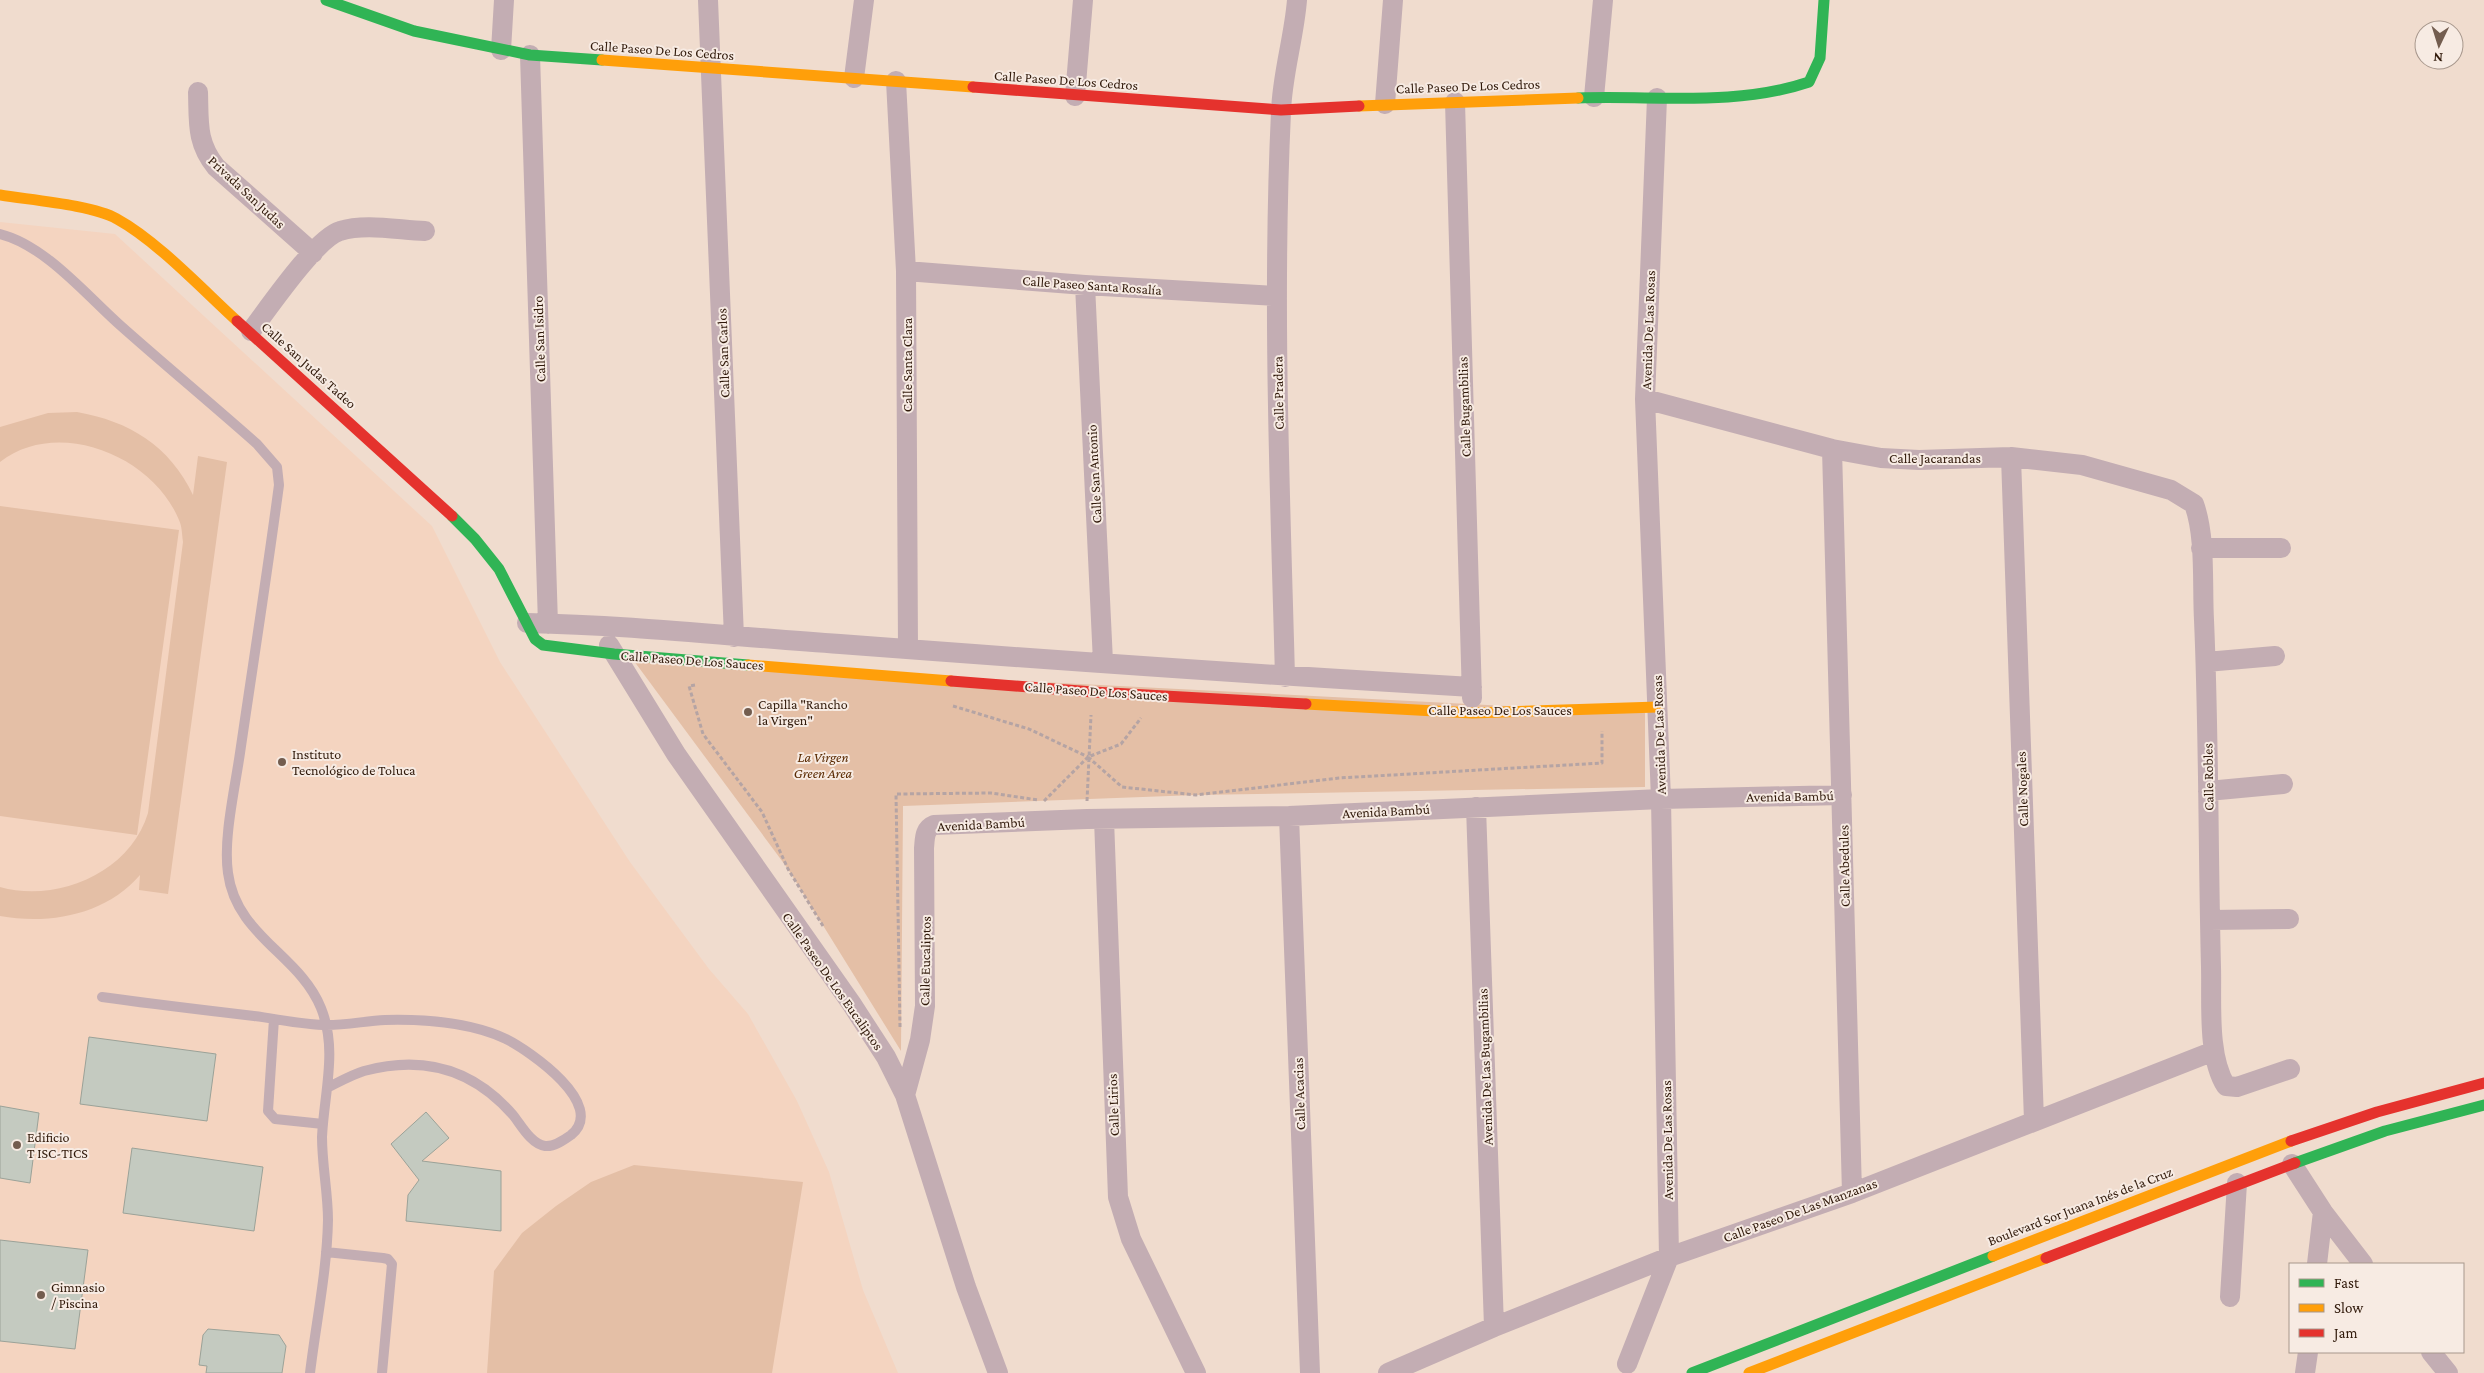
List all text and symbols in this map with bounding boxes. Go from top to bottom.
north arrow [2414,20,2464,70]
street label: Calle Paseo De Los Cedros [589,37,735,63]
text: N [2432,50,2443,66]
street label: Calle Paseo De Los Cedros [993,67,1139,93]
street label: Calle Paseo De Los Cedros [1396,75,1540,97]
street label: Privada San Judas [205,152,289,232]
street label: Avenida De Las Rosas [1638,270,1658,390]
street label: Calle Paseo Santa Rosalía [1022,272,1163,298]
street label: Calle San Isidro [529,296,549,382]
street label: Calle San Carlos [713,308,733,398]
street label: Calle Santa Clara [899,317,915,412]
street label: Calle San Judas Tadeo [258,318,360,412]
street label: Calle Pradera [1269,355,1287,430]
street label: Calle Bugambilias [1454,357,1474,457]
street label: Calle San Antonio [1083,424,1105,524]
street label: Calle Jacarandas [1889,450,1981,466]
street label: Calle Paseo De Los Sauces [620,647,764,673]
street label: Avenida De Las Rosas [1649,675,1669,795]
street label: Calle Paseo De Los Sauces [1024,678,1168,704]
place label: Capilla "Rancho la Virgen" [758,696,848,728]
street label: Calle Paseo De Los Sauces [1428,702,1572,718]
marker: Capilla "Rancho la Virgen" [742,706,754,718]
street label: Calle Robles [2199,743,2217,811]
place label: Instituto Tecnológico de Toluca [292,746,416,778]
park label: La Virgen Green Area [794,749,853,781]
street label: Calle Nogales [2013,751,2031,827]
marker: Instituto Tecnológico de Toluca [276,756,288,768]
street label: Avenida Bambú [1746,787,1835,805]
street label: Avenida Bambú [1342,801,1431,821]
street label: Avenida Bambú [937,814,1026,834]
street label: Calle Abedules [1835,825,1853,907]
street label: Calle Paseo De Los Eucaliptos [779,909,887,1053]
street label: Calle Eucaliptos [916,916,934,1006]
street label: Avenida De Las Bugambilias [1474,988,1496,1146]
street label: Calle Acacias [1290,1057,1308,1131]
street label: Calle Lirios [1104,1073,1122,1137]
street label: Avenida De Las Rosas [1658,1080,1676,1200]
place label: Edificio T ISC-TICS [27,1129,88,1161]
marker: Edificio T ISC-TICS [11,1139,23,1151]
street label: Boulevard Sor Juana Inés de la Cruz [1985,1163,2175,1249]
street label: Calle Paseo De Las Manzanas [1721,1175,1879,1245]
legend [2289,1263,2464,1353]
text: Fast [2334,1275,2360,1291]
place label: Gimnasio / Piscina [51,1279,105,1311]
marker: Gimnasio / Piscina [35,1289,47,1301]
text: Slow [2334,1300,2364,1316]
text: Jam [2332,1325,2357,1342]

